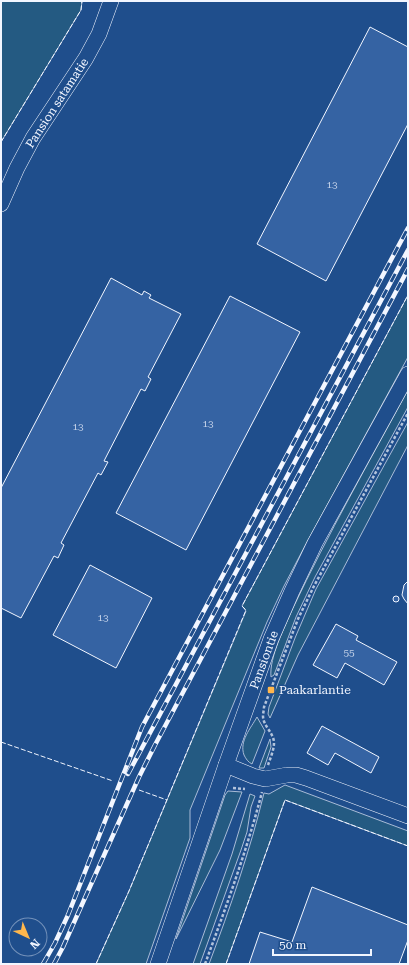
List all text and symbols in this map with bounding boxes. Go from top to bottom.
street label: Pansion satamatie [23,55,92,151]
house number: 13 [326,179,338,190]
house number: 13 [202,418,214,429]
house number: 13 [72,421,84,432]
house number: 13 [97,612,109,623]
street label: Pansiontie [247,628,281,691]
house number: 55 [343,647,355,658]
place label: Paakarlantie [279,683,351,697]
marker: Paakarlantie [266,685,276,695]
north arrow [8,917,48,957]
scale bar [273,931,371,957]
text: N [27,936,42,952]
text: 50 m [279,938,306,952]

